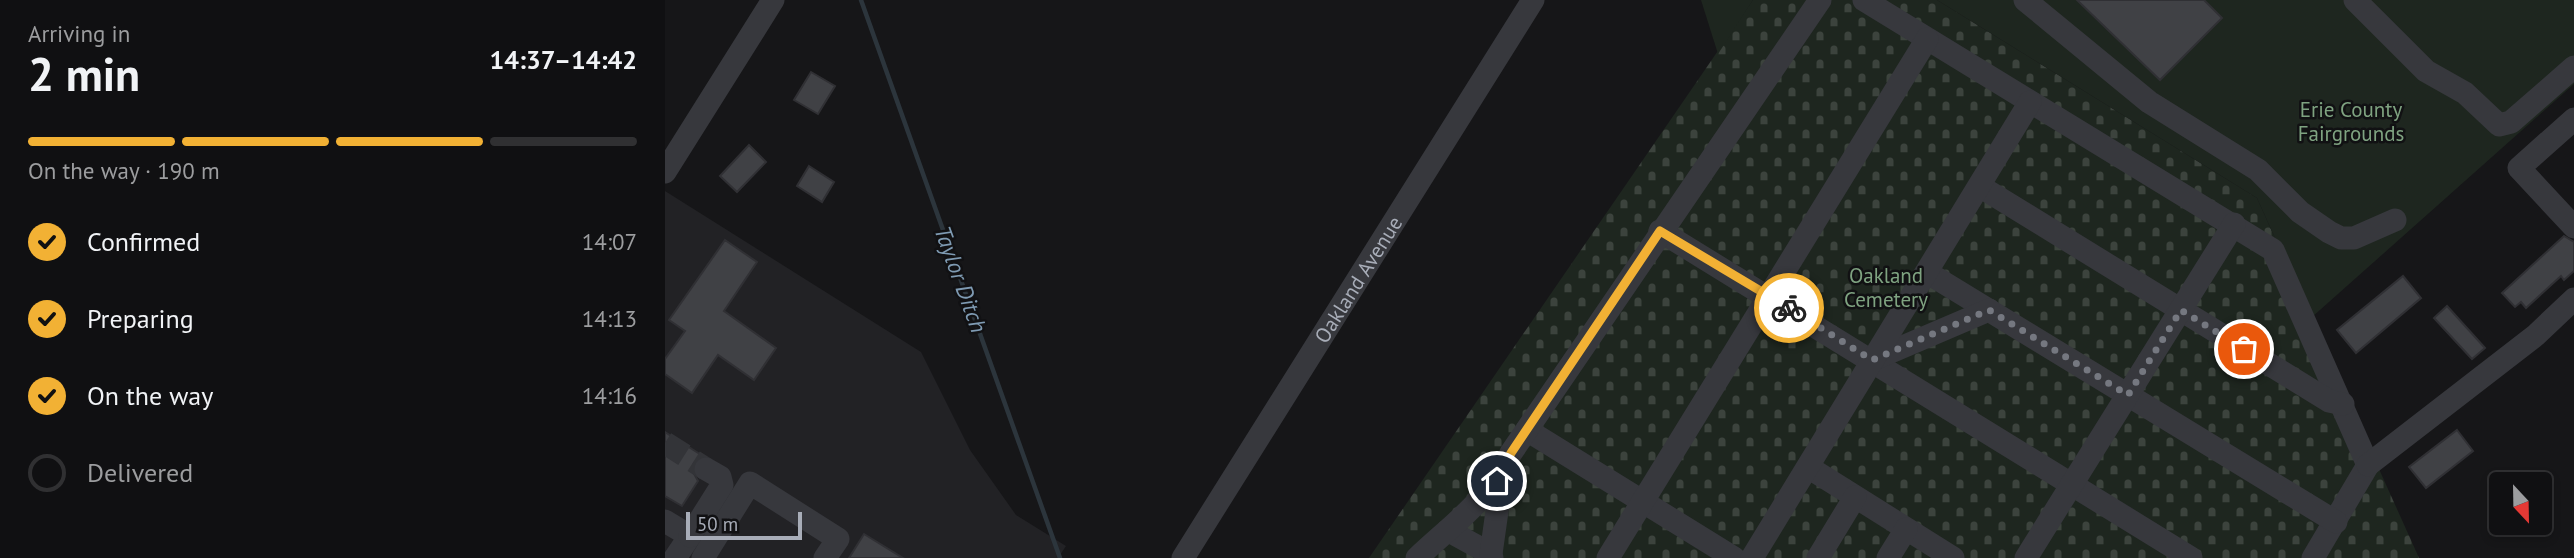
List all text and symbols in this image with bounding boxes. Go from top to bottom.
text: Arriving in [28,19,130,48]
text: 14:37–14:42 [490,43,637,76]
text: 2 min [28,44,140,104]
park label: Erie County Fairgrounds [2298,96,2404,147]
text: On the way · 190 m [28,156,220,185]
street label: Oakland Avenue [1308,211,1408,348]
water label: Taylor Ditch [928,222,994,336]
icon: check [28,223,66,261]
text: Confirmed [87,225,200,258]
text: 14:07 [582,227,637,256]
park label: Oakland Cemetery [1844,262,1928,313]
courier [1754,273,1824,343]
icon: bike [1770,289,1808,327]
icon: check [28,300,66,338]
text: Preparing [87,302,194,335]
text: 14:13 [582,304,637,333]
pin [2214,319,2274,379]
icon: bag [2225,330,2263,368]
icon: check [28,377,66,415]
text: On the way [87,379,213,412]
text: 14:16 [582,381,637,410]
pin [1467,451,1527,511]
text: Delivered [87,456,193,489]
icon: home [1478,462,1516,500]
north arrow [2489,472,2551,536]
map controls [2489,472,2552,535]
scale bar [686,509,801,541]
text: 50 m [697,512,738,536]

